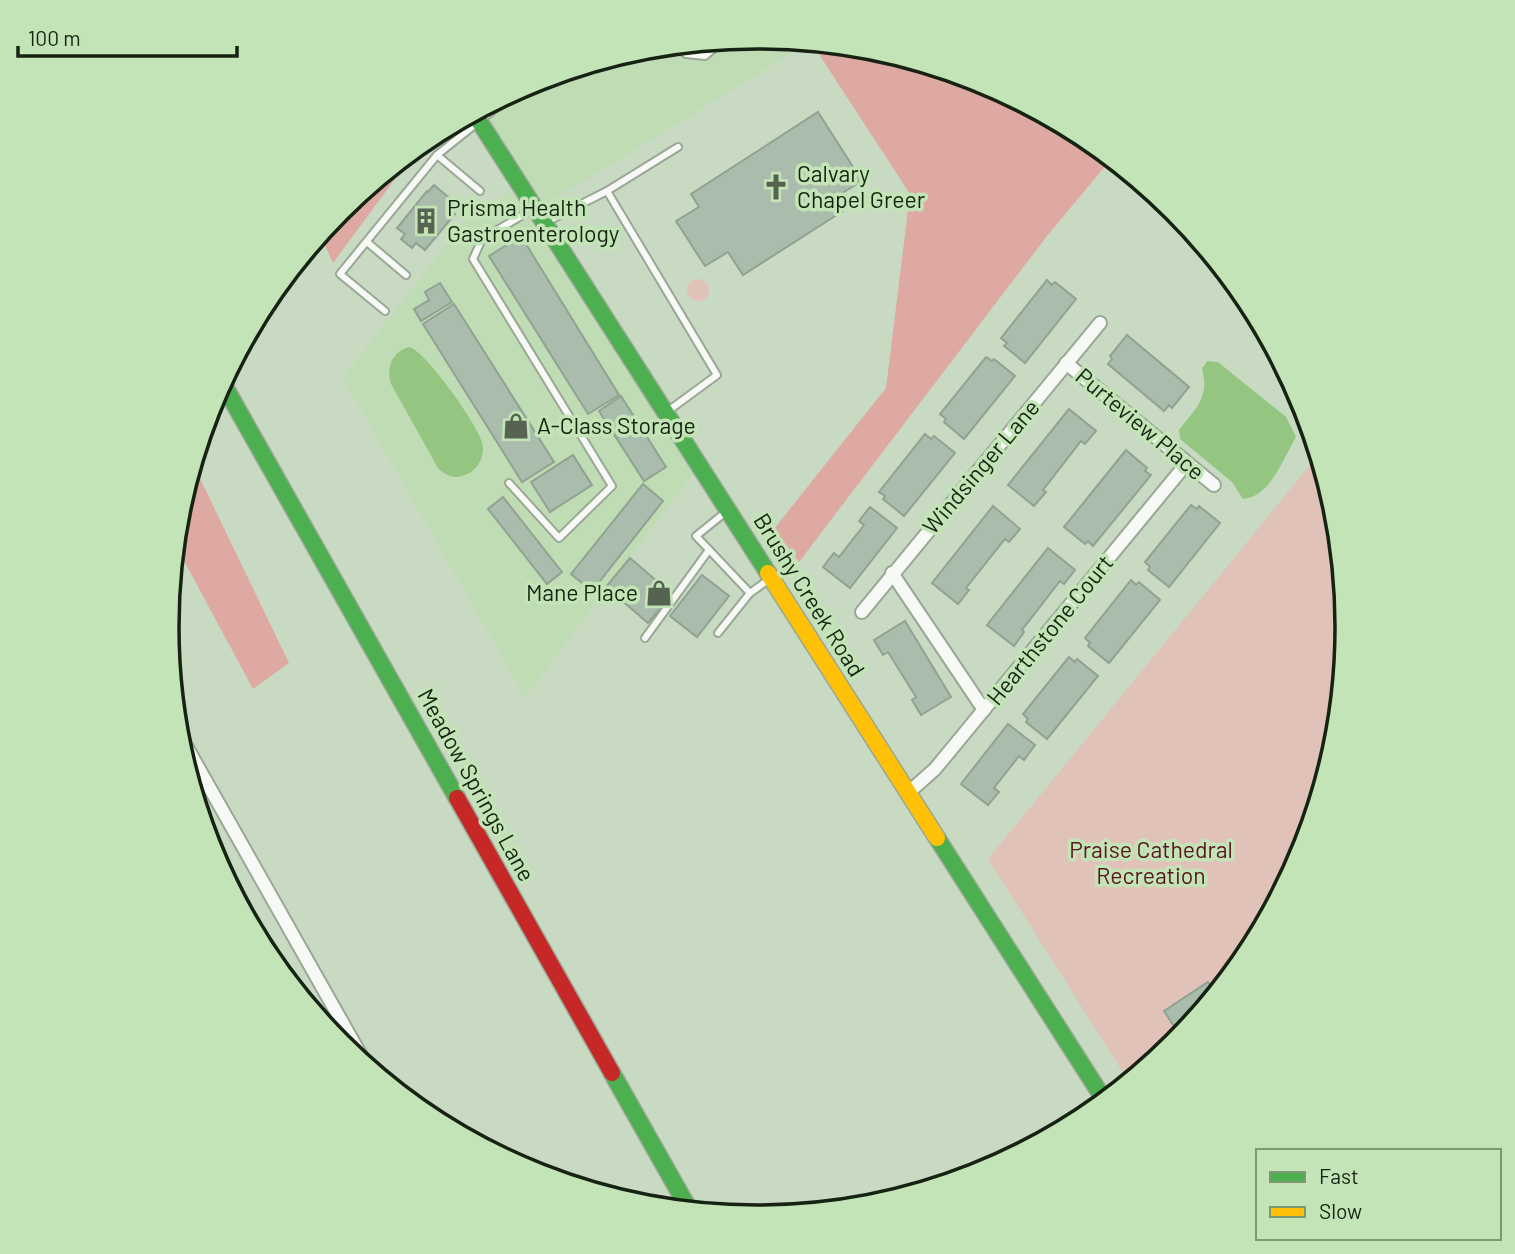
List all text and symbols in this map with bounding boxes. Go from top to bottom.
scale bar [18,14,236,58]
text: 100 m [28,25,81,50]
place label: Calvary Chapel Greer [797,159,926,213]
church icon: Calvary Chapel Greer [761,172,791,202]
place label: Prisma Health Gastroenterology [447,193,620,247]
building icon: Prisma Health Gastroenterology [411,206,441,236]
street label: Purteview Place [1071,361,1211,485]
street label: Windsinger Lane [916,393,1045,539]
shop icon: A-Class Storage [501,411,531,441]
place label: A-Class Storage [537,411,696,439]
street label: Brushy Creek Road [748,508,871,681]
street label: Hearthstone Court [980,549,1118,710]
place label: Mane Place [526,578,638,606]
shop icon: Mane Place [644,578,674,608]
street label: Meadow Springs Lane [412,683,541,886]
park label: Praise Cathedral Recreation [1069,835,1233,889]
legend [1256,1149,1501,1240]
text: Fast [1319,1163,1359,1188]
text: Slow [1319,1198,1362,1223]

